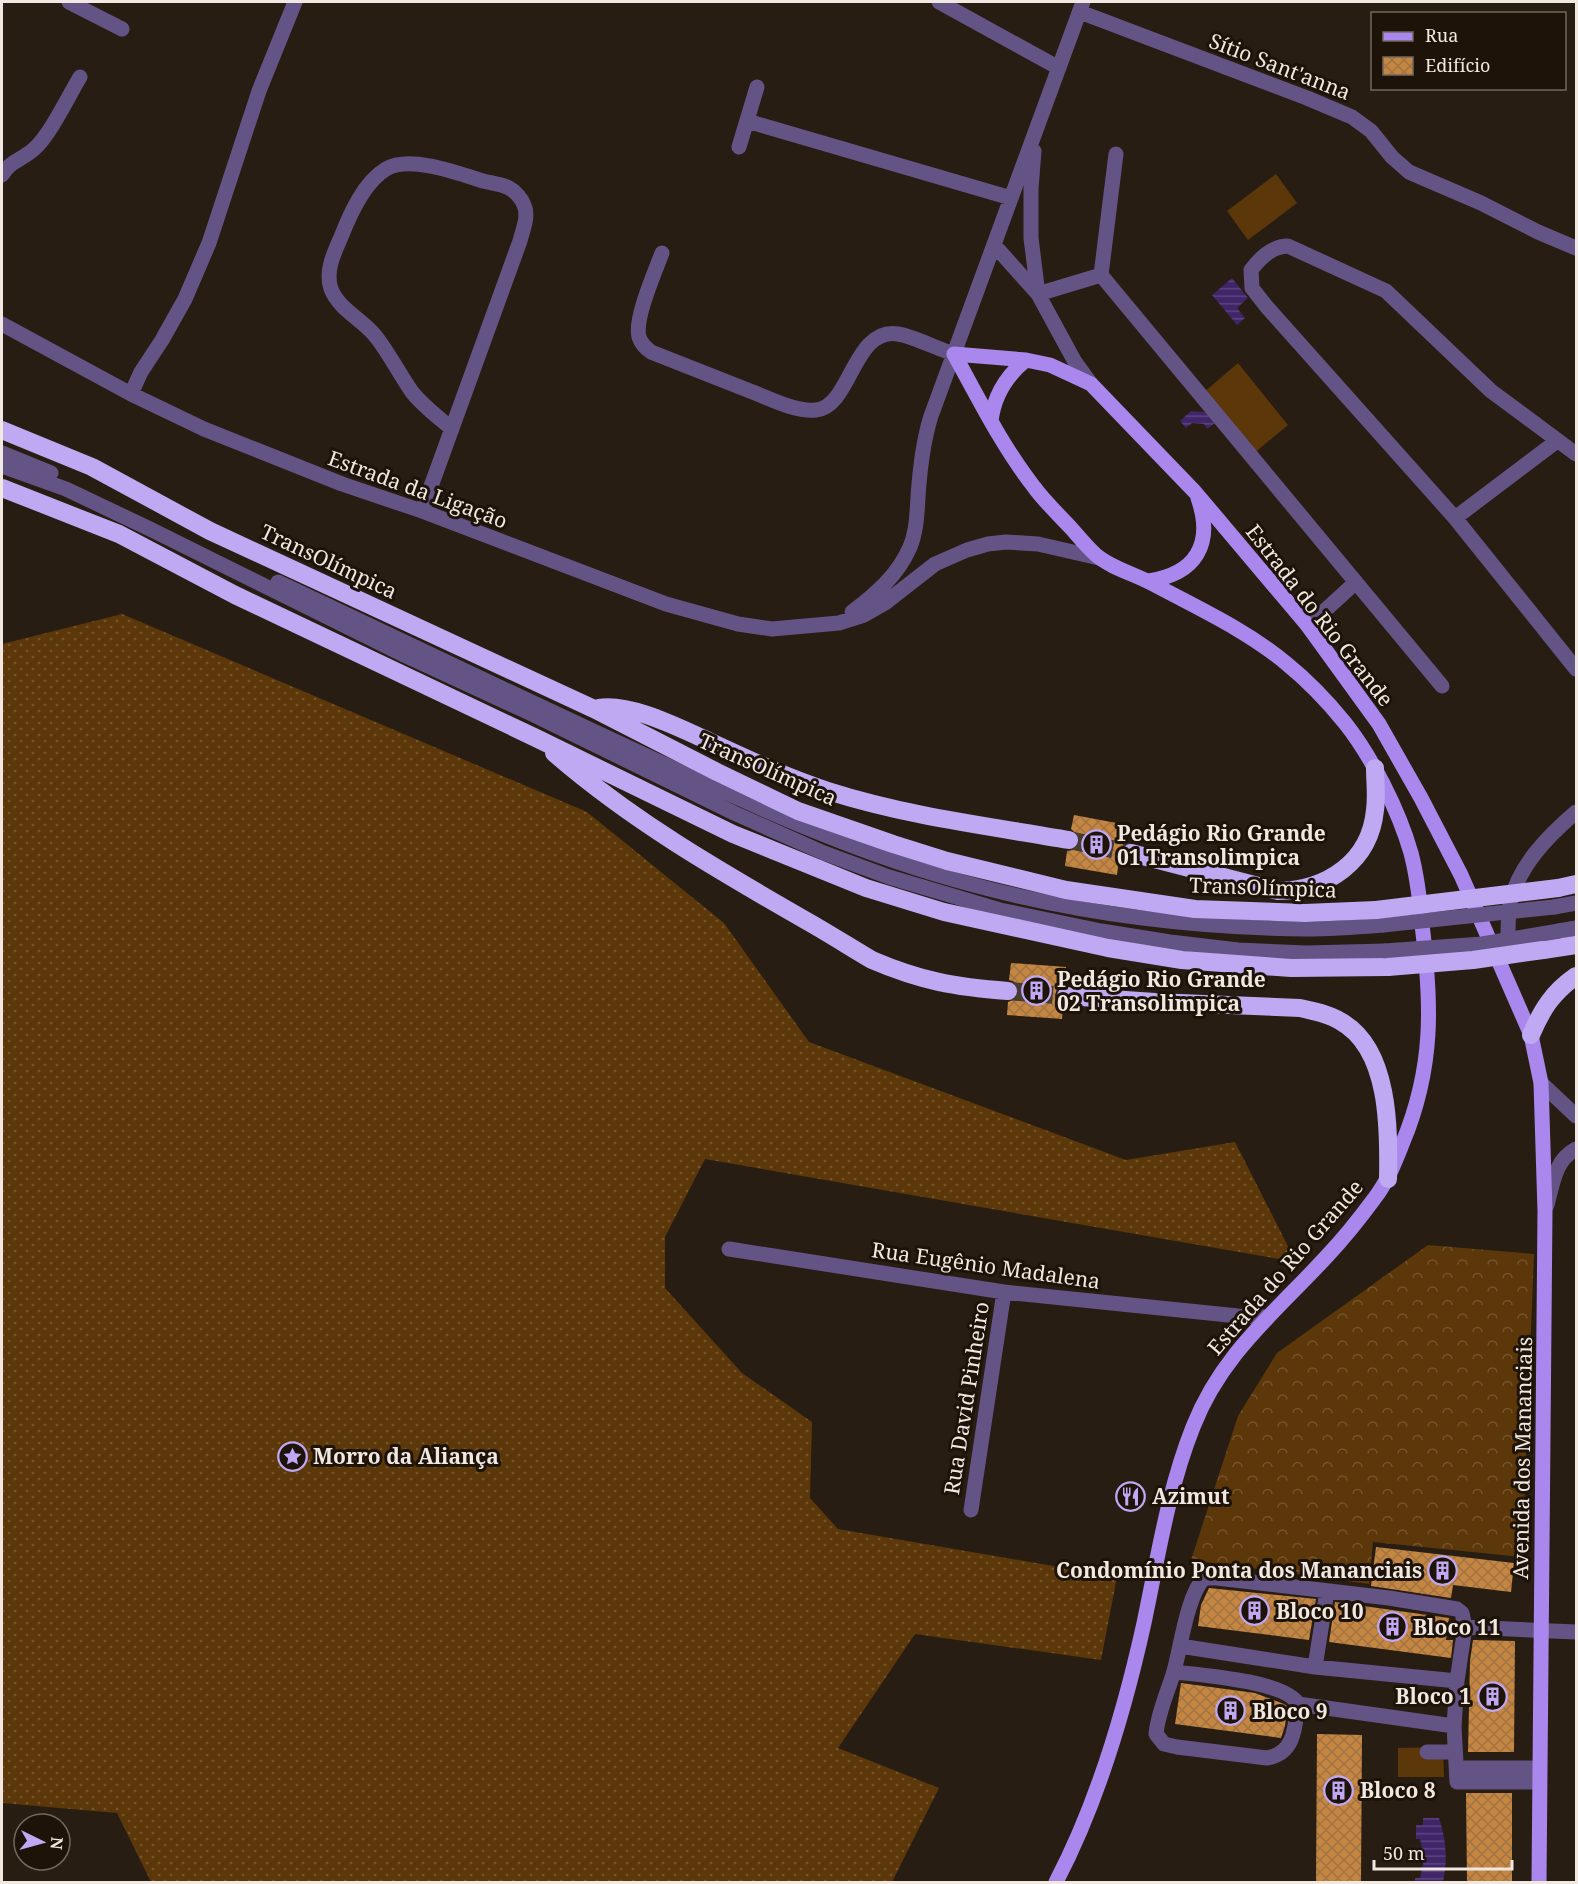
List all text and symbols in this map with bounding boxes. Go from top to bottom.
legend [1371,12,1566,90]
text: Rua [1425,23,1458,47]
street label: Sítio Sant'anna [1205,26,1355,106]
text: Edifício [1425,53,1490,77]
street label: Estrada da Ligação [325,444,511,534]
street label: TransOlímpica [256,517,402,605]
street label: Estrada do Rio Grande [1240,518,1400,712]
street label: TransOlímpica [695,726,841,812]
place label: Pedágio Rio Grande 01 Transolimpica [1117,819,1326,871]
building icon: Pedágio Rio Grande 01 Transolimpica [1080,829,1112,861]
street label: TransOlímpica [1189,870,1337,904]
place label: Pedágio Rio Grande 02 Transolimpica [1057,965,1266,1017]
building icon: Pedágio Rio Grande 02 Transolimpica [1020,975,1052,1007]
street label: Estrada do Rio Grande [1201,1173,1369,1361]
street label: Rua Eugênio Madalena [870,1235,1102,1295]
street label: Rua David Pinheiro [937,1300,995,1496]
street label: Avenida dos Mananciais [1506,1336,1538,1580]
place icon: Morro da Aliança [276,1440,308,1472]
place label: Morro da Aliança [313,1442,499,1470]
restaurant icon: Azimut [1115,1480,1147,1512]
place label: Azimut [1152,1482,1230,1510]
building icon: Condomínio Ponta dos Mananciais [1427,1554,1459,1586]
place label: Condomínio Ponta dos Mananciais [1056,1556,1422,1584]
building icon: Bloco 10 [1239,1595,1271,1627]
place label: Bloco 10 [1276,1597,1364,1625]
building icon: Bloco 11 [1376,1611,1408,1643]
place label: Bloco 11 [1413,1613,1501,1641]
building icon: Bloco 1 [1476,1680,1508,1712]
place label: Bloco 1 [1395,1682,1471,1710]
building icon: Bloco 9 [1215,1695,1247,1727]
place label: Bloco 9 [1252,1697,1328,1725]
building icon: Bloco 8 [1323,1774,1355,1806]
place label: Bloco 8 [1360,1776,1436,1804]
north arrow [12,1812,72,1872]
scale bar [1374,1833,1512,1871]
text: N [45,1836,68,1851]
text: 50 m [1383,1841,1425,1865]

